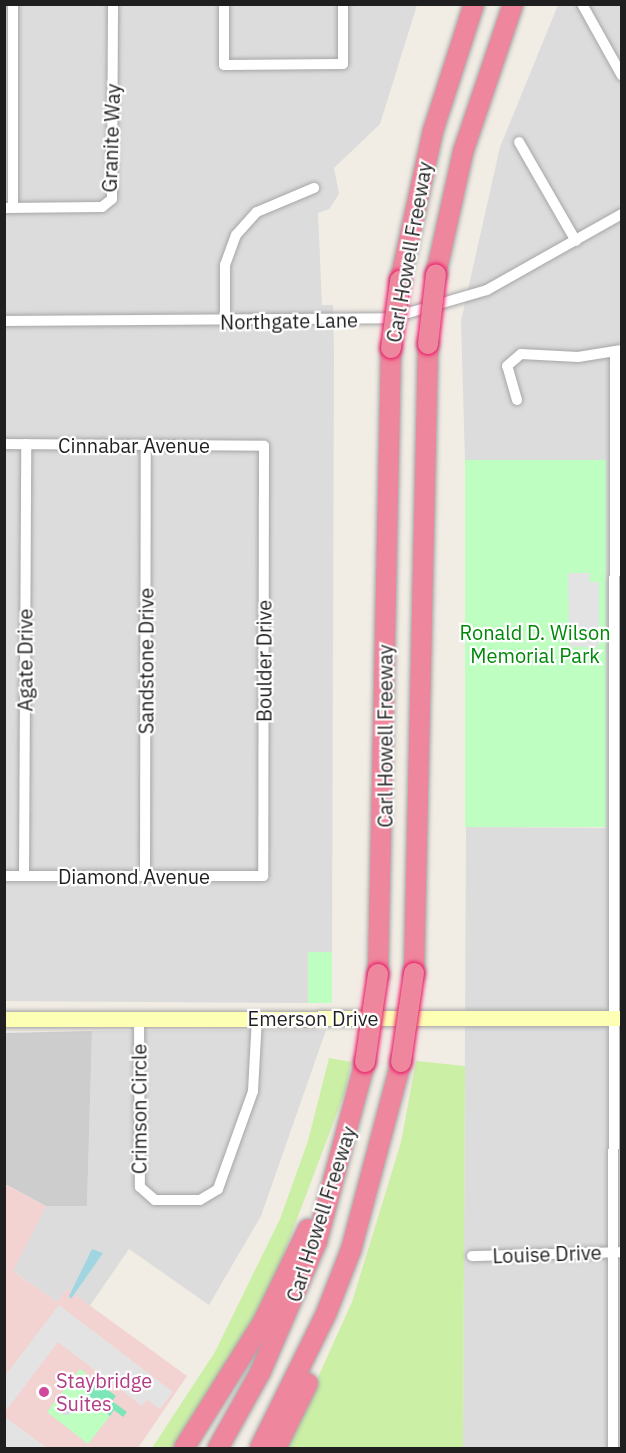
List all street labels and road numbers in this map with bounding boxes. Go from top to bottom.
street label: Granite Way [97,83,125,193]
street label: Carl Howell Freeway [381,160,437,344]
street label: Northgate Lane [220,308,358,334]
street label: Cinnabar Avenue [58,433,210,457]
street label: Sandstone Drive [134,588,158,734]
street label: Boulder Drive [252,600,276,722]
street label: Agate Drive [13,608,37,712]
street label: Carl Howell Freeway [373,644,397,828]
street label: Diamond Avenue [58,864,210,888]
street label: Emerson Drive [248,1006,378,1030]
street label: Crimson Circle [127,1044,151,1174]
street label: Carl Howell Freeway [281,1123,361,1305]
street label: Louise Drive [492,1240,602,1268]

